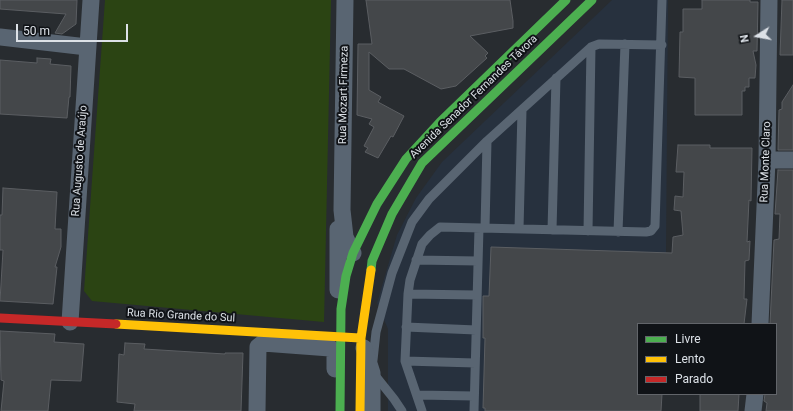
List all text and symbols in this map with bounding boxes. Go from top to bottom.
scale bar [18,16,130,42]
north arrow [737,16,777,56]
text: 50 m [23,24,50,38]
street label: Avenida Senador Fernandes Távora [408,33,540,161]
text: N [738,33,752,43]
street label: Rua Mozart Firmeza [337,46,351,144]
street label: Rua Augusto de Araújo [70,105,90,217]
street label: Rua Monte Claro [758,121,774,203]
street label: Rua Rio Grande do Sul [127,307,235,325]
legend [637,323,777,395]
text: Livre [675,332,701,346]
text: Lento [675,352,705,366]
text: Parado [675,372,713,386]

